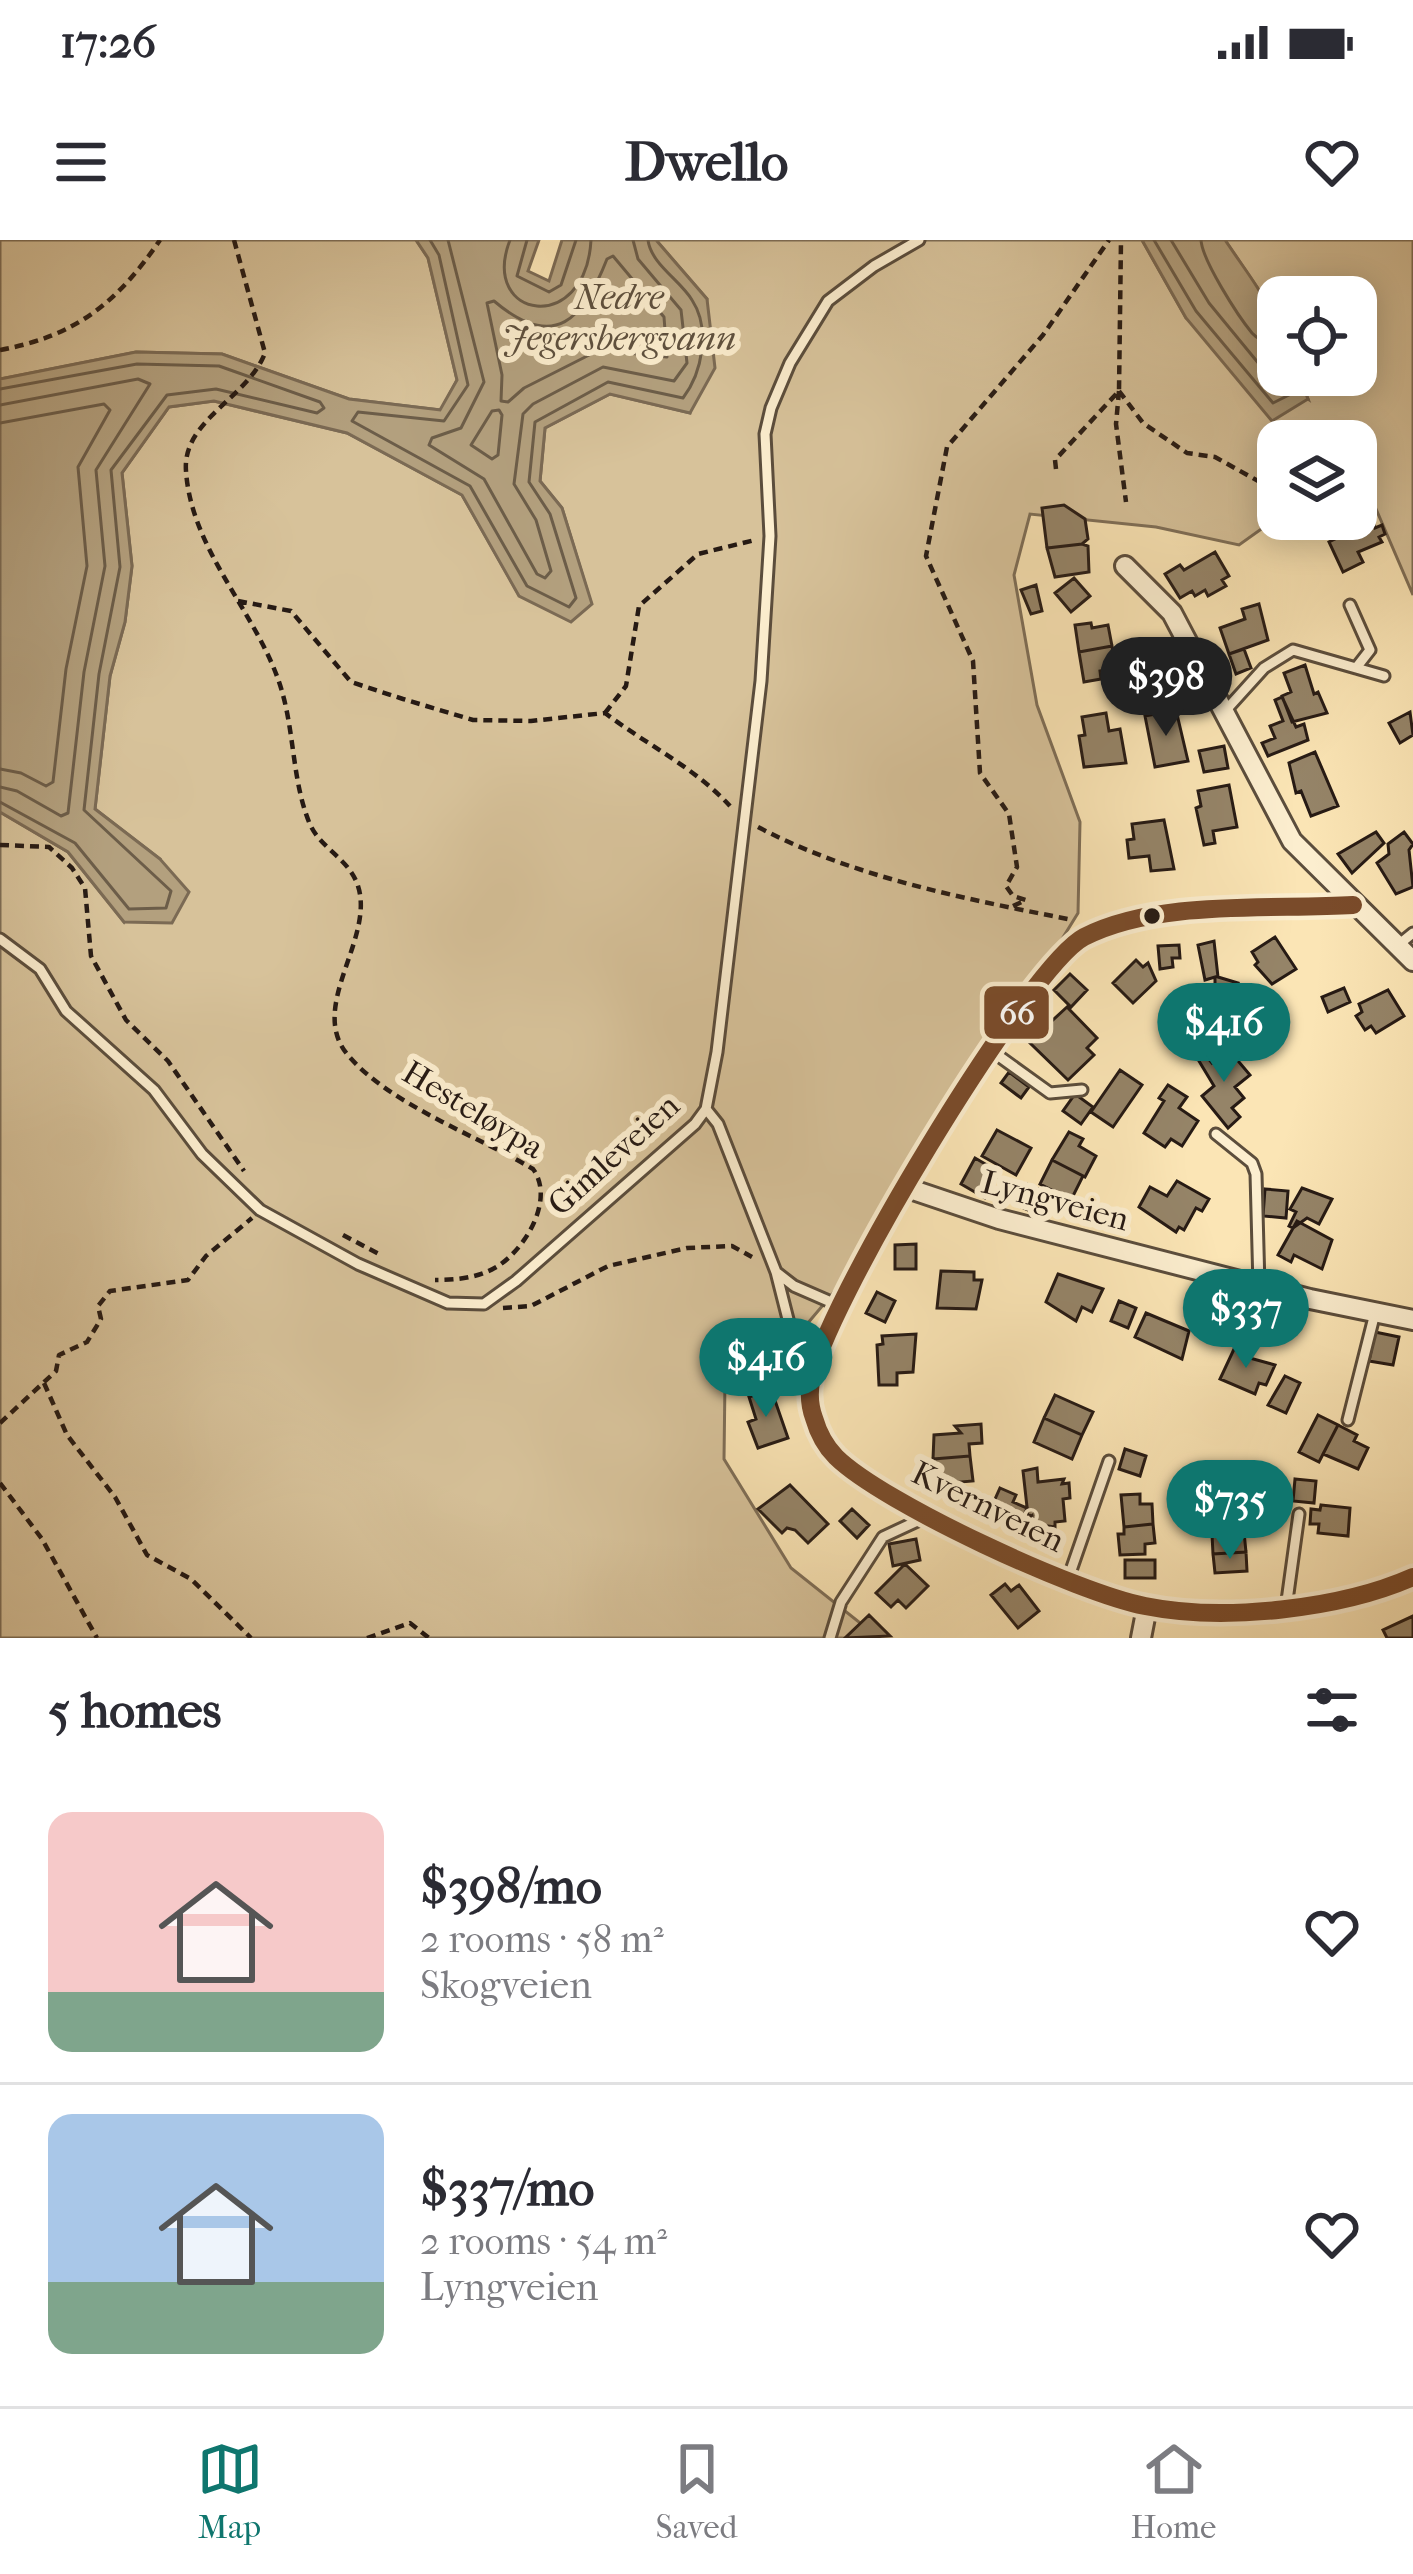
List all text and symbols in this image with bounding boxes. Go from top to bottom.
text: 17:26 [60,16,156,69]
icon: menu [48,129,114,195]
icon: heart [1299,129,1365,195]
text: Dwello [625,131,788,194]
water label: Nedre Jegersbergvann [502,276,736,359]
map controls [1257,276,1377,540]
button: locate [1257,276,1377,396]
button: layers [1257,420,1377,540]
pin: $398 [1095,637,1237,739]
text: $398 [1127,653,1205,699]
unlabelled marker [1141,905,1163,927]
pin: $416 [1153,983,1295,1085]
line badge: 66 [982,984,1051,1041]
text: 66 [999,994,1036,1033]
text: $416 [1184,999,1264,1045]
street label: Hesteløypa [395,1053,551,1168]
street label: Gimleveien [541,1086,687,1224]
street label: Lyngveien [977,1163,1133,1239]
pin: $337 [1175,1269,1317,1371]
text: $337 [1210,1285,1282,1331]
pin: $416 [695,1318,837,1420]
text: $416 [726,1334,806,1380]
street label: Kvernveien [905,1453,1071,1561]
pin: $735 [1159,1460,1301,1562]
text: $735 [1193,1476,1267,1522]
icon: filters [1299,1677,1365,1743]
text: 5 homes [48,1680,221,1740]
text: $398/mo [420,1856,602,1916]
icon: home [144,1860,288,2004]
icon: heart [1299,1899,1365,1965]
text: 2 rooms · 58 m² [420,1916,664,1962]
text: Skogveien [420,1962,592,2008]
text: $337/mo [420,2158,594,2218]
icon: home [144,2162,288,2306]
icon: heart [1299,2201,1365,2267]
text: 2 rooms · 54 m² [420,2218,667,2264]
text: Lyngveien [420,2264,598,2310]
tab: Map [197,2436,263,2547]
tab: Saved [656,2436,737,2547]
tab: Home [1131,2436,1216,2547]

